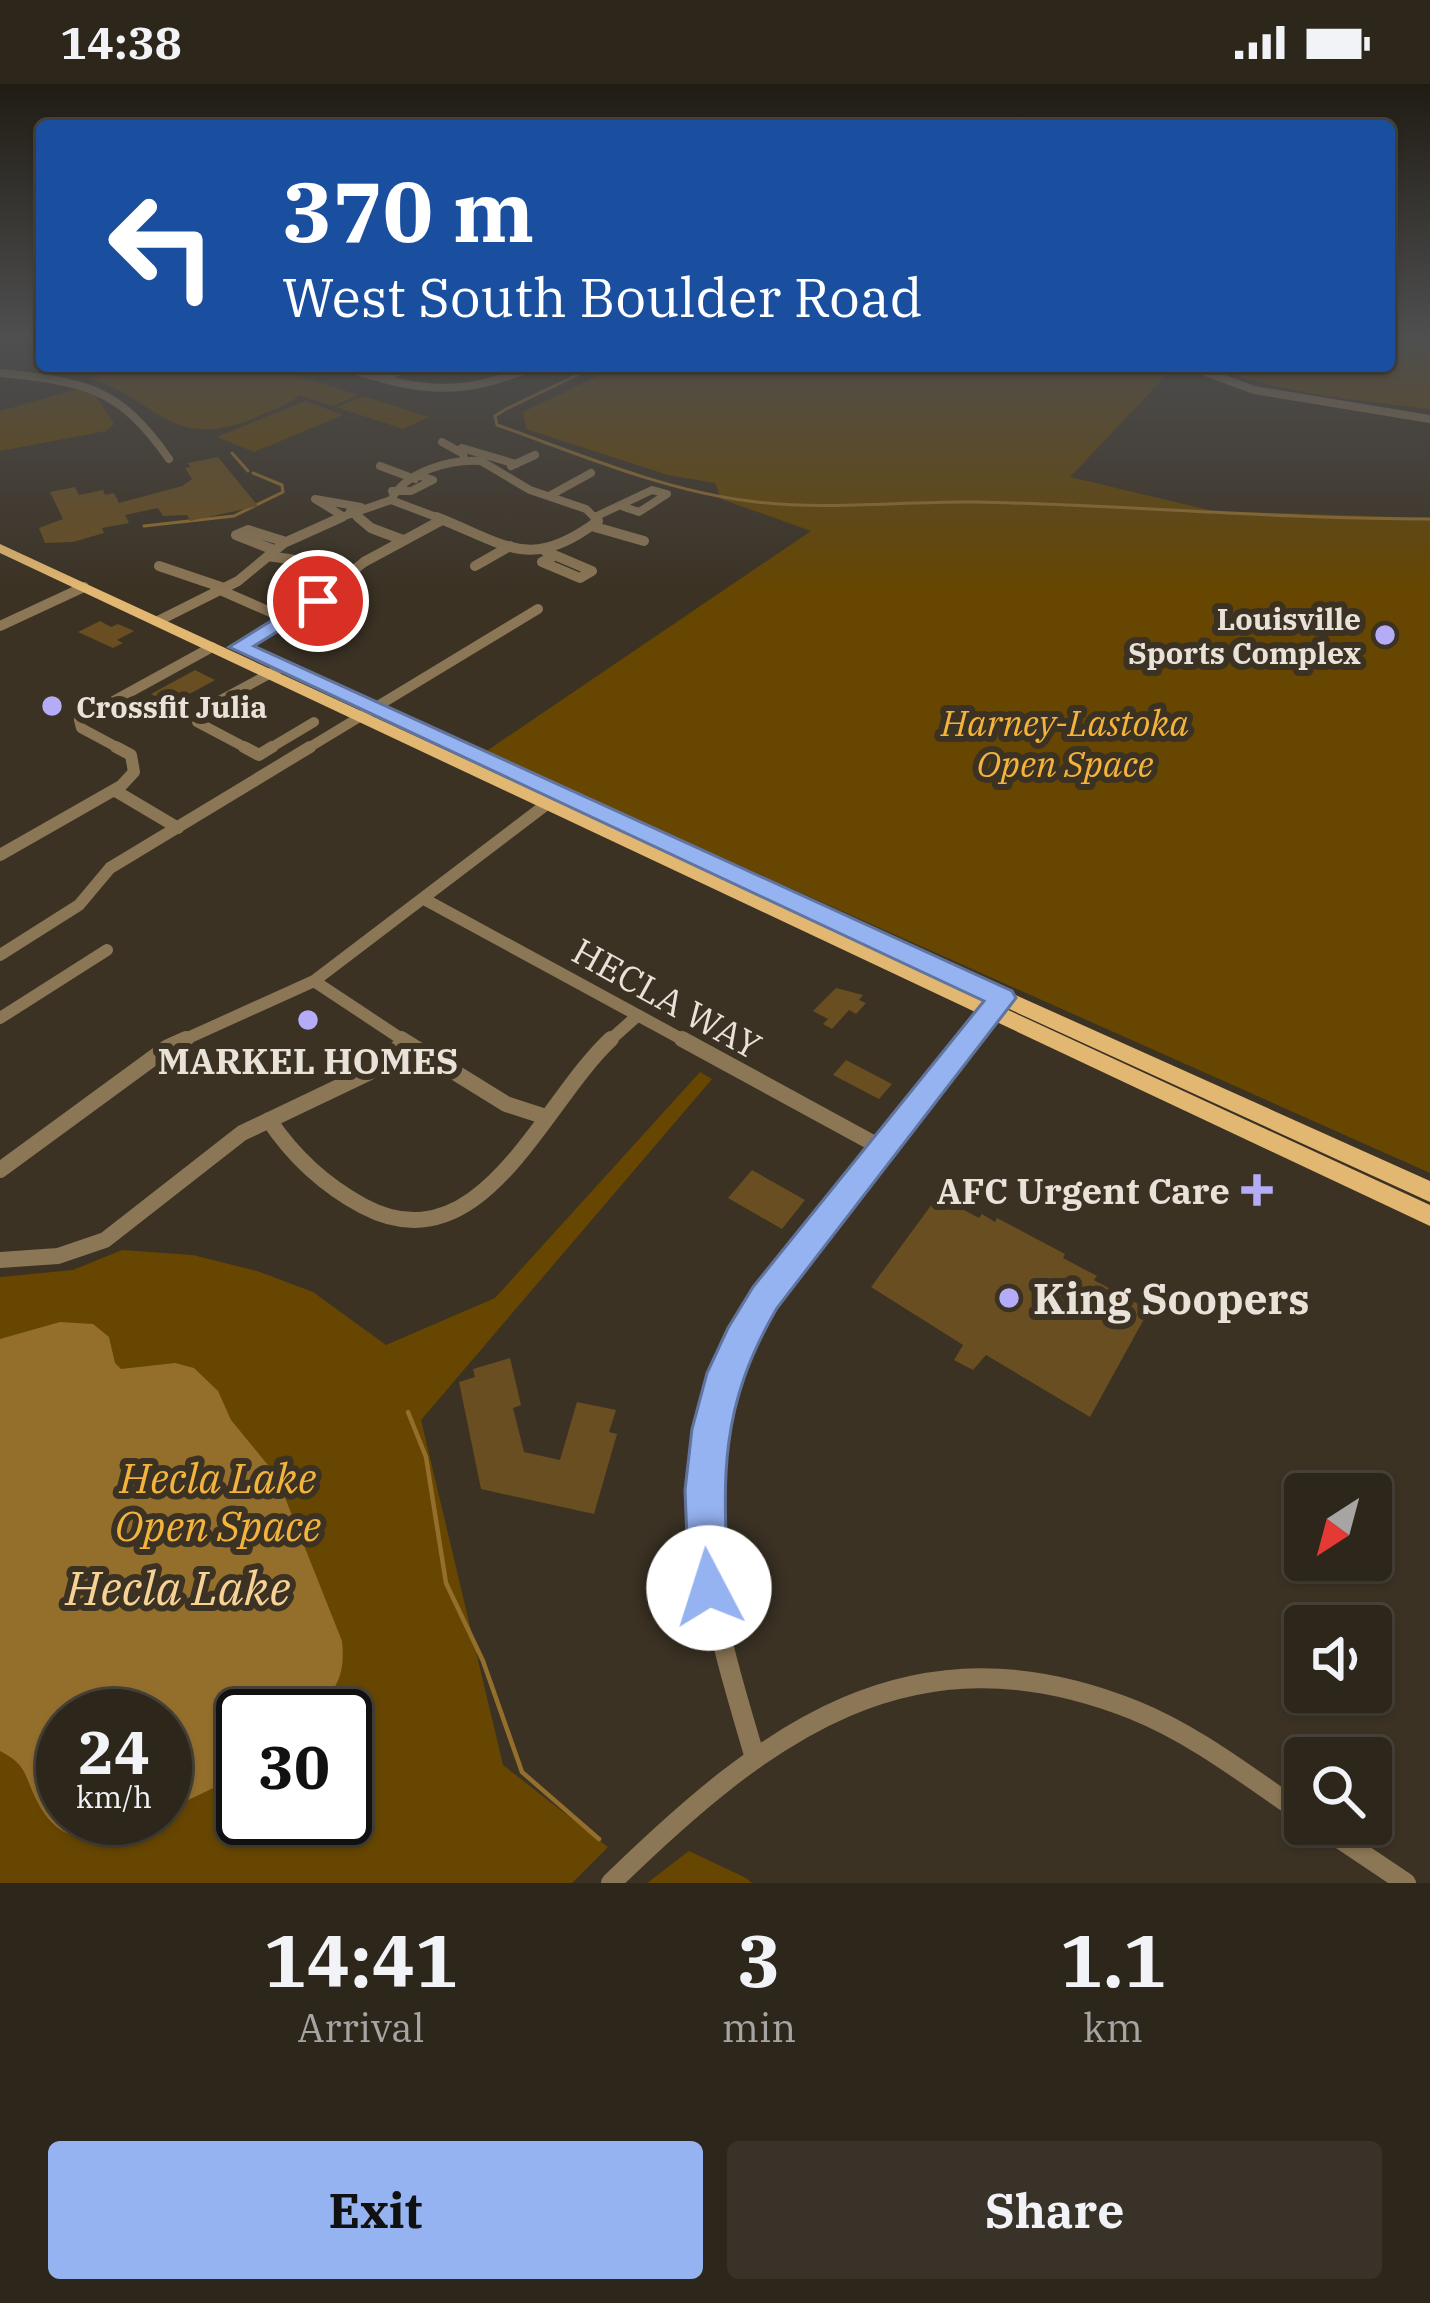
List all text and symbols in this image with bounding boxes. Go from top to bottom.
text: 14:38 [60,13,182,71]
text: 370 m [282,156,534,265]
icon: left [84,168,240,324]
text: West South Boulder Road [282,262,923,332]
pin [267,550,369,652]
icon: arrive [285,568,351,634]
place label: Louisville Sports Complex [1128,599,1361,672]
marker: Louisville Sports Complex [1372,622,1398,648]
place label: Crossfit Julia [76,687,268,726]
marker: Crossfit Julia [39,693,65,719]
park label: Harney-Lastoka Open Space [940,699,1189,787]
street label: HECLA WAY [564,927,770,1069]
marker: MARKEL HOMES [295,1007,321,1033]
place label: MARKEL HOMES [157,1037,459,1084]
place label: AFC Urgent Care [936,1167,1230,1214]
marker: AFC Urgent Care [1241,1174,1273,1206]
place label: King Soopers [1033,1271,1310,1326]
marker: King Soopers [996,1285,1022,1311]
park label: Hecla Lake Open Space [115,1450,322,1553]
north arrow [1284,1473,1392,1581]
map controls [1284,1473,1392,1845]
position arrow [646,1525,772,1651]
water label: Hecla Lake [63,1556,291,1618]
button: sound [1284,1605,1392,1713]
speed limit sign: 30 [216,1689,372,1845]
text: 24 [78,1712,150,1791]
button: search [1284,1737,1392,1845]
text: km/h [76,1777,152,1816]
text: 14:41 [264,1913,458,2007]
text: 3 [737,1913,781,2007]
text: 1.1 [1060,1913,1166,2007]
text: Arrival [297,2002,424,2053]
text: min [722,2002,796,2053]
text: km [1083,2002,1143,2053]
button: Exit [48,2141,703,2279]
button: Share [727,2141,1382,2279]

